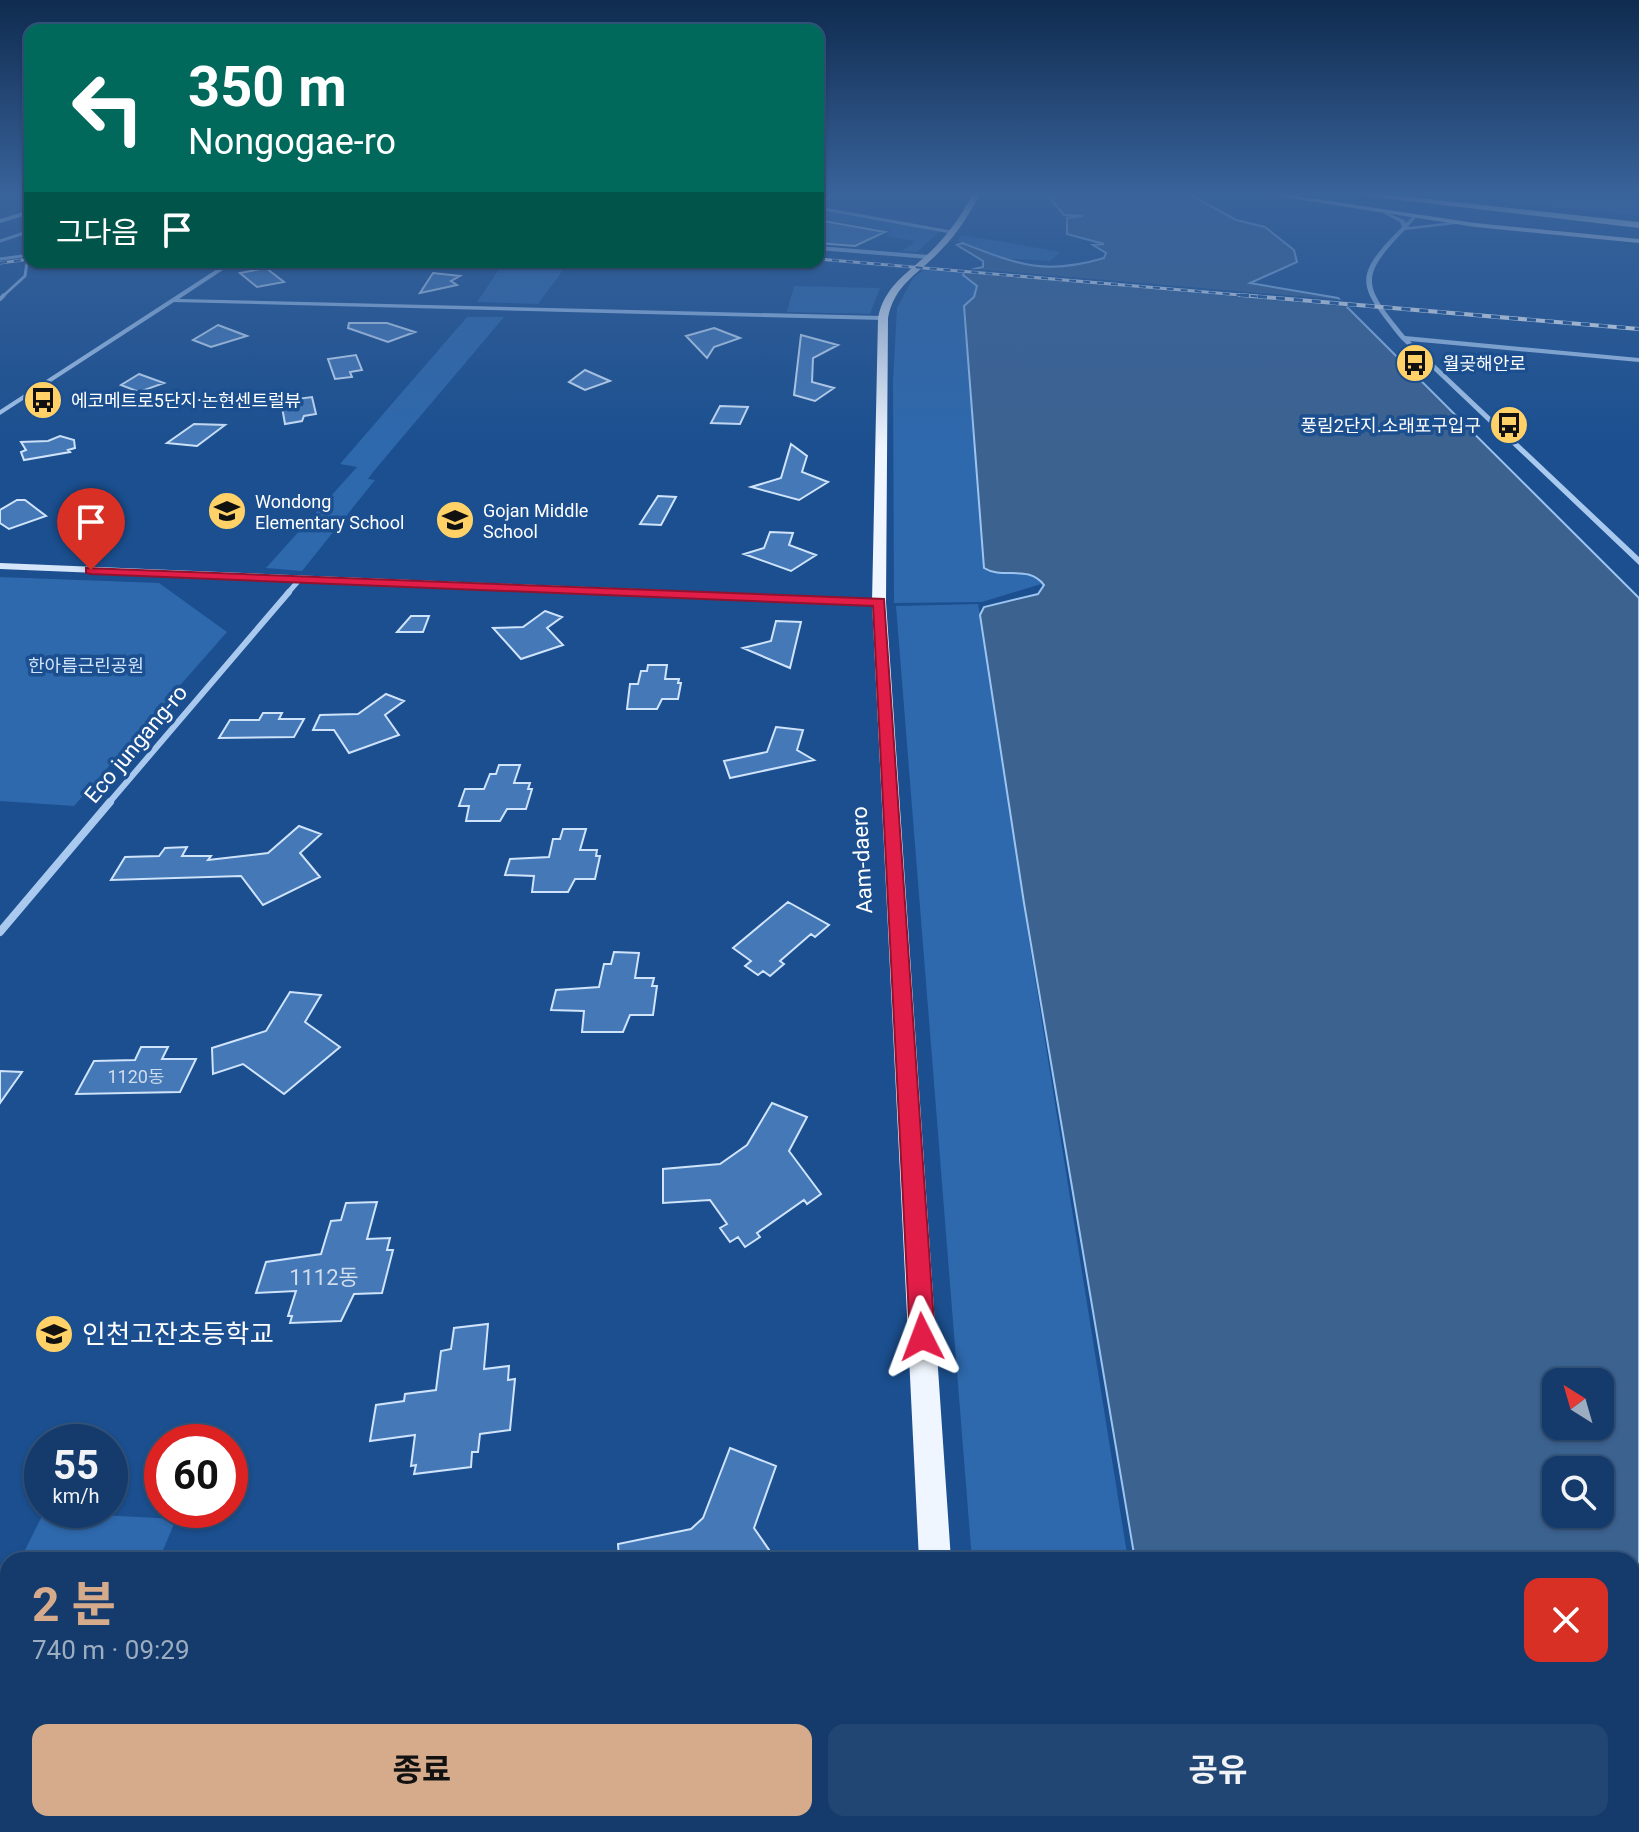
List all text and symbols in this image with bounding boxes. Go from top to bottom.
text: 350 m [188,54,347,120]
icon: left [56,56,160,160]
text: Nongogae-ro [188,121,396,163]
icon: arrive [155,208,199,252]
text: 그다음 [56,215,139,250]
bus stop icon: 월곶해안로 [1394,342,1436,384]
place label: 월곶해안로 [1443,353,1526,374]
bus stop icon: 에코메트로5단지·논현센트럴뷰 [22,379,64,421]
place label: 에코메트로5단지·논현센트럴뷰 [71,390,301,411]
bus stop icon: 풍림2단지.소래포구입구 [1488,404,1530,446]
place label: 풍림2단지.소래포구입구 [1301,415,1481,436]
pin [57,488,125,570]
school or university icon: Wondong Elementary School [206,490,248,532]
place label: Wondong Elementary School [255,491,404,533]
school or university icon: Gojan Middle School [434,499,476,541]
icon: arrive [69,500,113,544]
place label: Gojan Middle School [483,500,588,542]
park label: 한아름근린공원 [28,655,144,676]
street label: Eco jungang-ro [79,680,193,808]
street label: Aam-daero [847,806,877,914]
house number: 1120동 [107,1066,165,1087]
house number: 1112동 [289,1265,359,1290]
position arrow [880,1295,964,1379]
school or university icon: 인천고잔초등학교 [33,1313,75,1355]
place label: 인천고잔초등학교 [82,1319,273,1349]
north arrow [1542,1368,1614,1440]
map controls [1542,1368,1614,1528]
speed limit sign: 60 [144,1424,248,1528]
text: 55 [53,1442,99,1489]
button: search [1542,1456,1614,1528]
text: km/h [53,1484,99,1508]
text: 2 분 [32,1576,116,1633]
button: close [1524,1578,1608,1662]
text: 740 m · 09:29 [32,1635,190,1665]
button: 종료 [32,1724,812,1816]
button: 공유 [828,1724,1608,1816]

